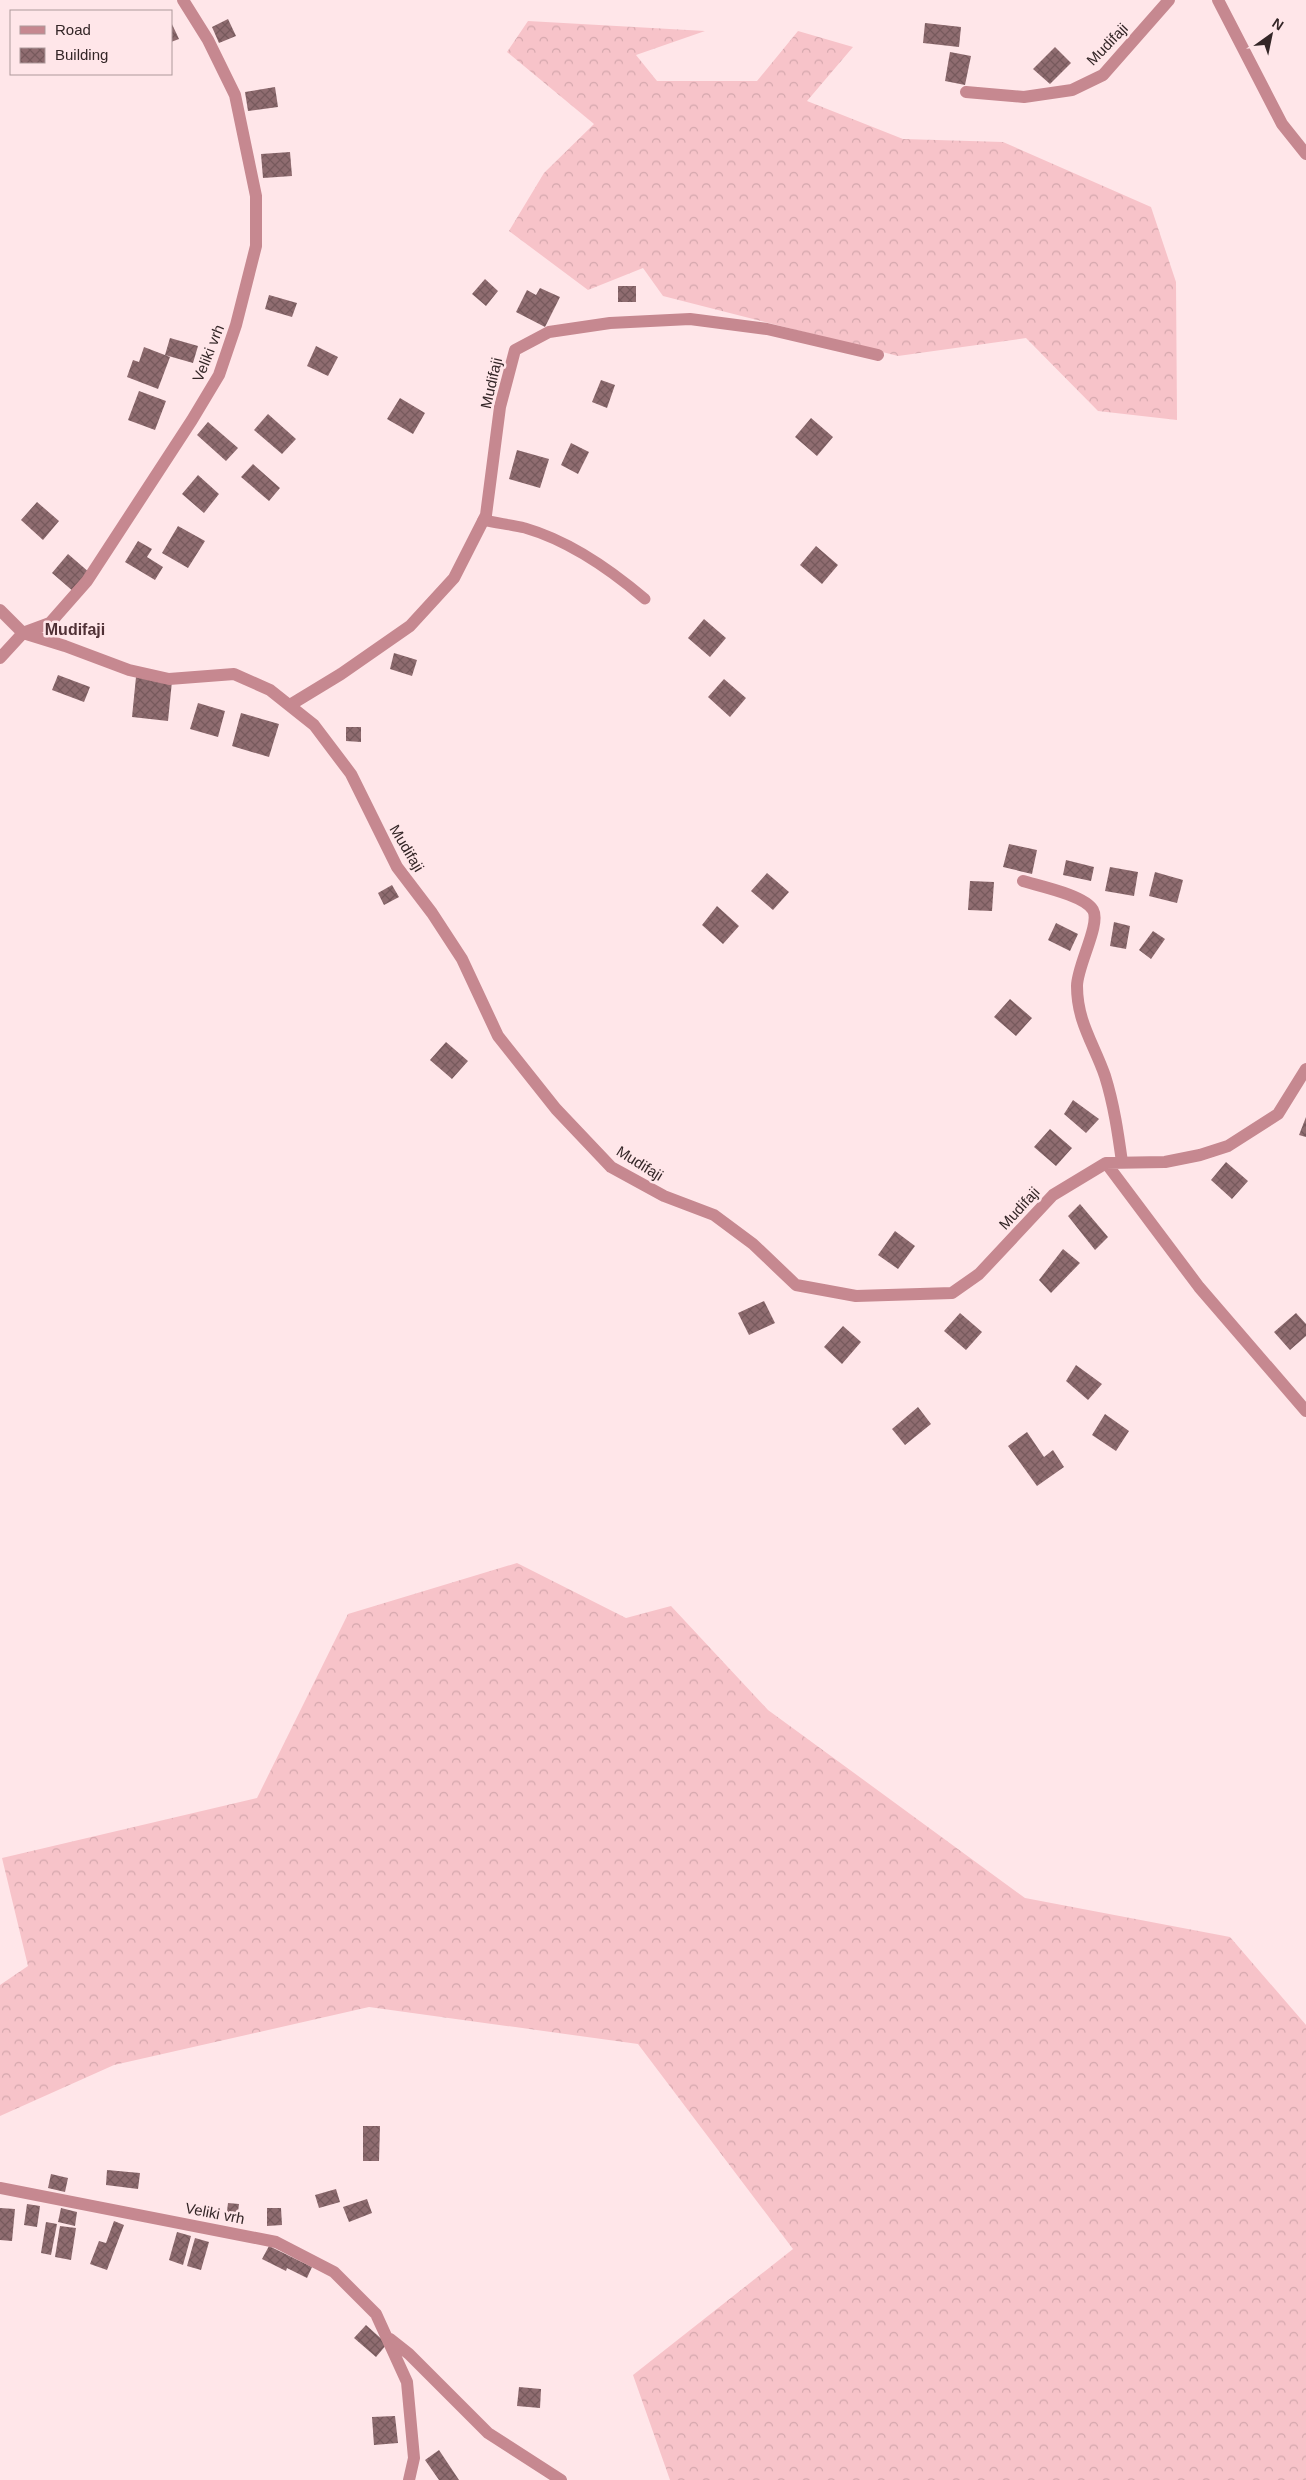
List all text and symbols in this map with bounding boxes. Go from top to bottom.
legend [10,10,172,75]
north arrow [1246,10,1296,60]
text: N [1269,15,1287,34]
street label: Mudifaji [1083,20,1131,68]
text: Road [55,21,91,38]
text: Building [55,46,108,63]
street label: Veliki vrh [189,322,227,384]
street label: Mudifaji [477,356,505,410]
district label: Mudifaji [45,621,105,638]
street label: Mudifaji [386,821,428,875]
street label: Mudifaji [614,1142,666,1184]
street label: Mudifaji [995,1183,1043,1233]
street label: Veliki vrh [184,2199,246,2227]

